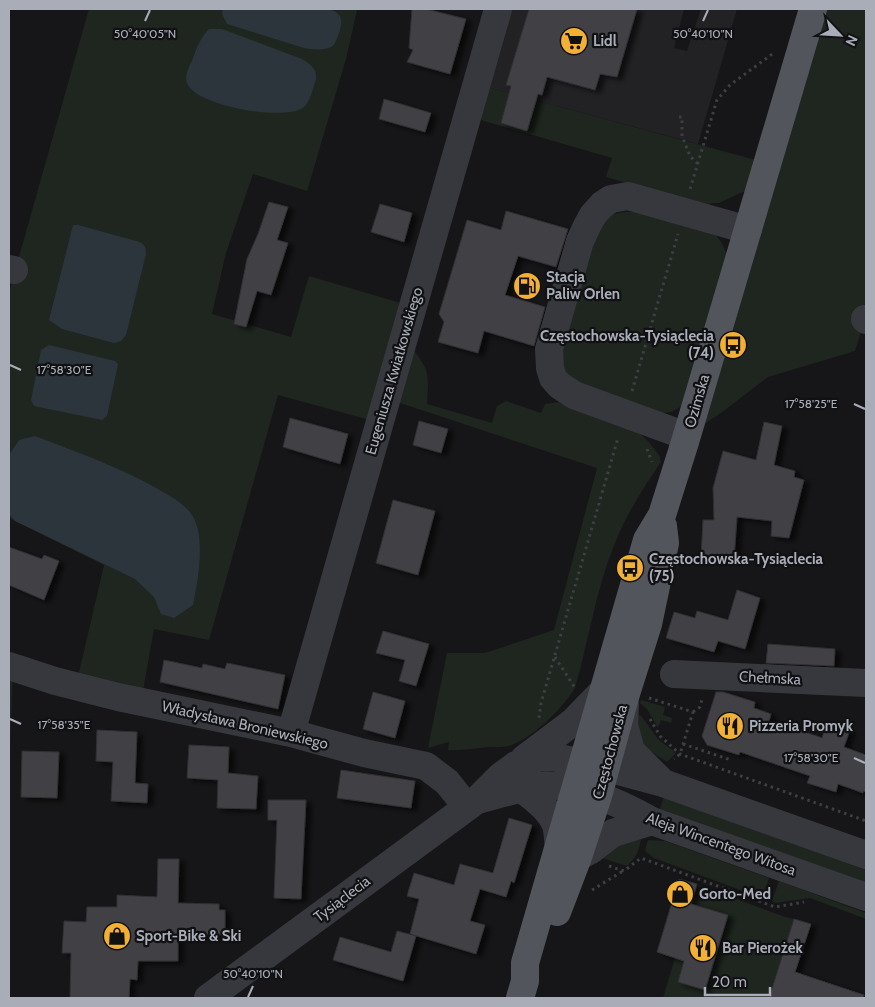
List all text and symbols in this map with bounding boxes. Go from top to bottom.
north arrow [815,10,865,60]
text: 50°40'05"N [114,26,176,41]
supermarket icon: Lidl [559,26,589,56]
text: 50°40'10"N [673,26,733,41]
place label: Lidl [593,32,617,50]
text: N [842,32,862,49]
place label: Stacja Paliw Orlen [546,268,620,303]
fuel station icon: Stacja Paliw Orlen [512,271,542,301]
street label: Eugeniusza Kwiatkowskiego [361,285,427,457]
place label: Częstochowska-Tysiąclecia (74) [540,327,715,362]
bus stop icon: Częstochowska-Tysiąclecia (74) [718,330,748,360]
text: 17°58'30"E [37,362,92,377]
street label: Ozimska [681,371,713,430]
text: 17°58'25"E [785,396,838,411]
place label: Częstochowska-Tysiąclecia (75) [649,550,824,585]
bus stop icon: Częstochowska-Tysiąclecia (75) [615,553,645,583]
street label: Chełmska [739,667,802,689]
street label: Władysława Broniewskiego [160,697,330,753]
street label: Częstochowska [589,702,632,801]
restaurant icon: Pizzeria Promyk [715,711,745,741]
text: 17°58'35"E [38,717,91,732]
place label: Pizzeria Promyk [749,717,854,735]
text: 17°58'30"E [784,750,839,765]
street label: Aleja Wincentego Witosa [644,809,799,880]
street label: Tysiąclecia [310,871,374,926]
shop icon: Gorto-Med [665,879,695,909]
place label: Gorto-Med [699,885,771,903]
shop icon: Sport-Bike & Ski [102,921,132,951]
place label: Sport-Bike & Ski [136,927,241,945]
restaurant icon: Bar Pierożek [688,933,718,963]
place label: Bar Pierożek [722,939,804,957]
scale bar [705,964,770,996]
text: 50°40'10"N [223,966,283,981]
text: 20 m [712,973,747,991]

